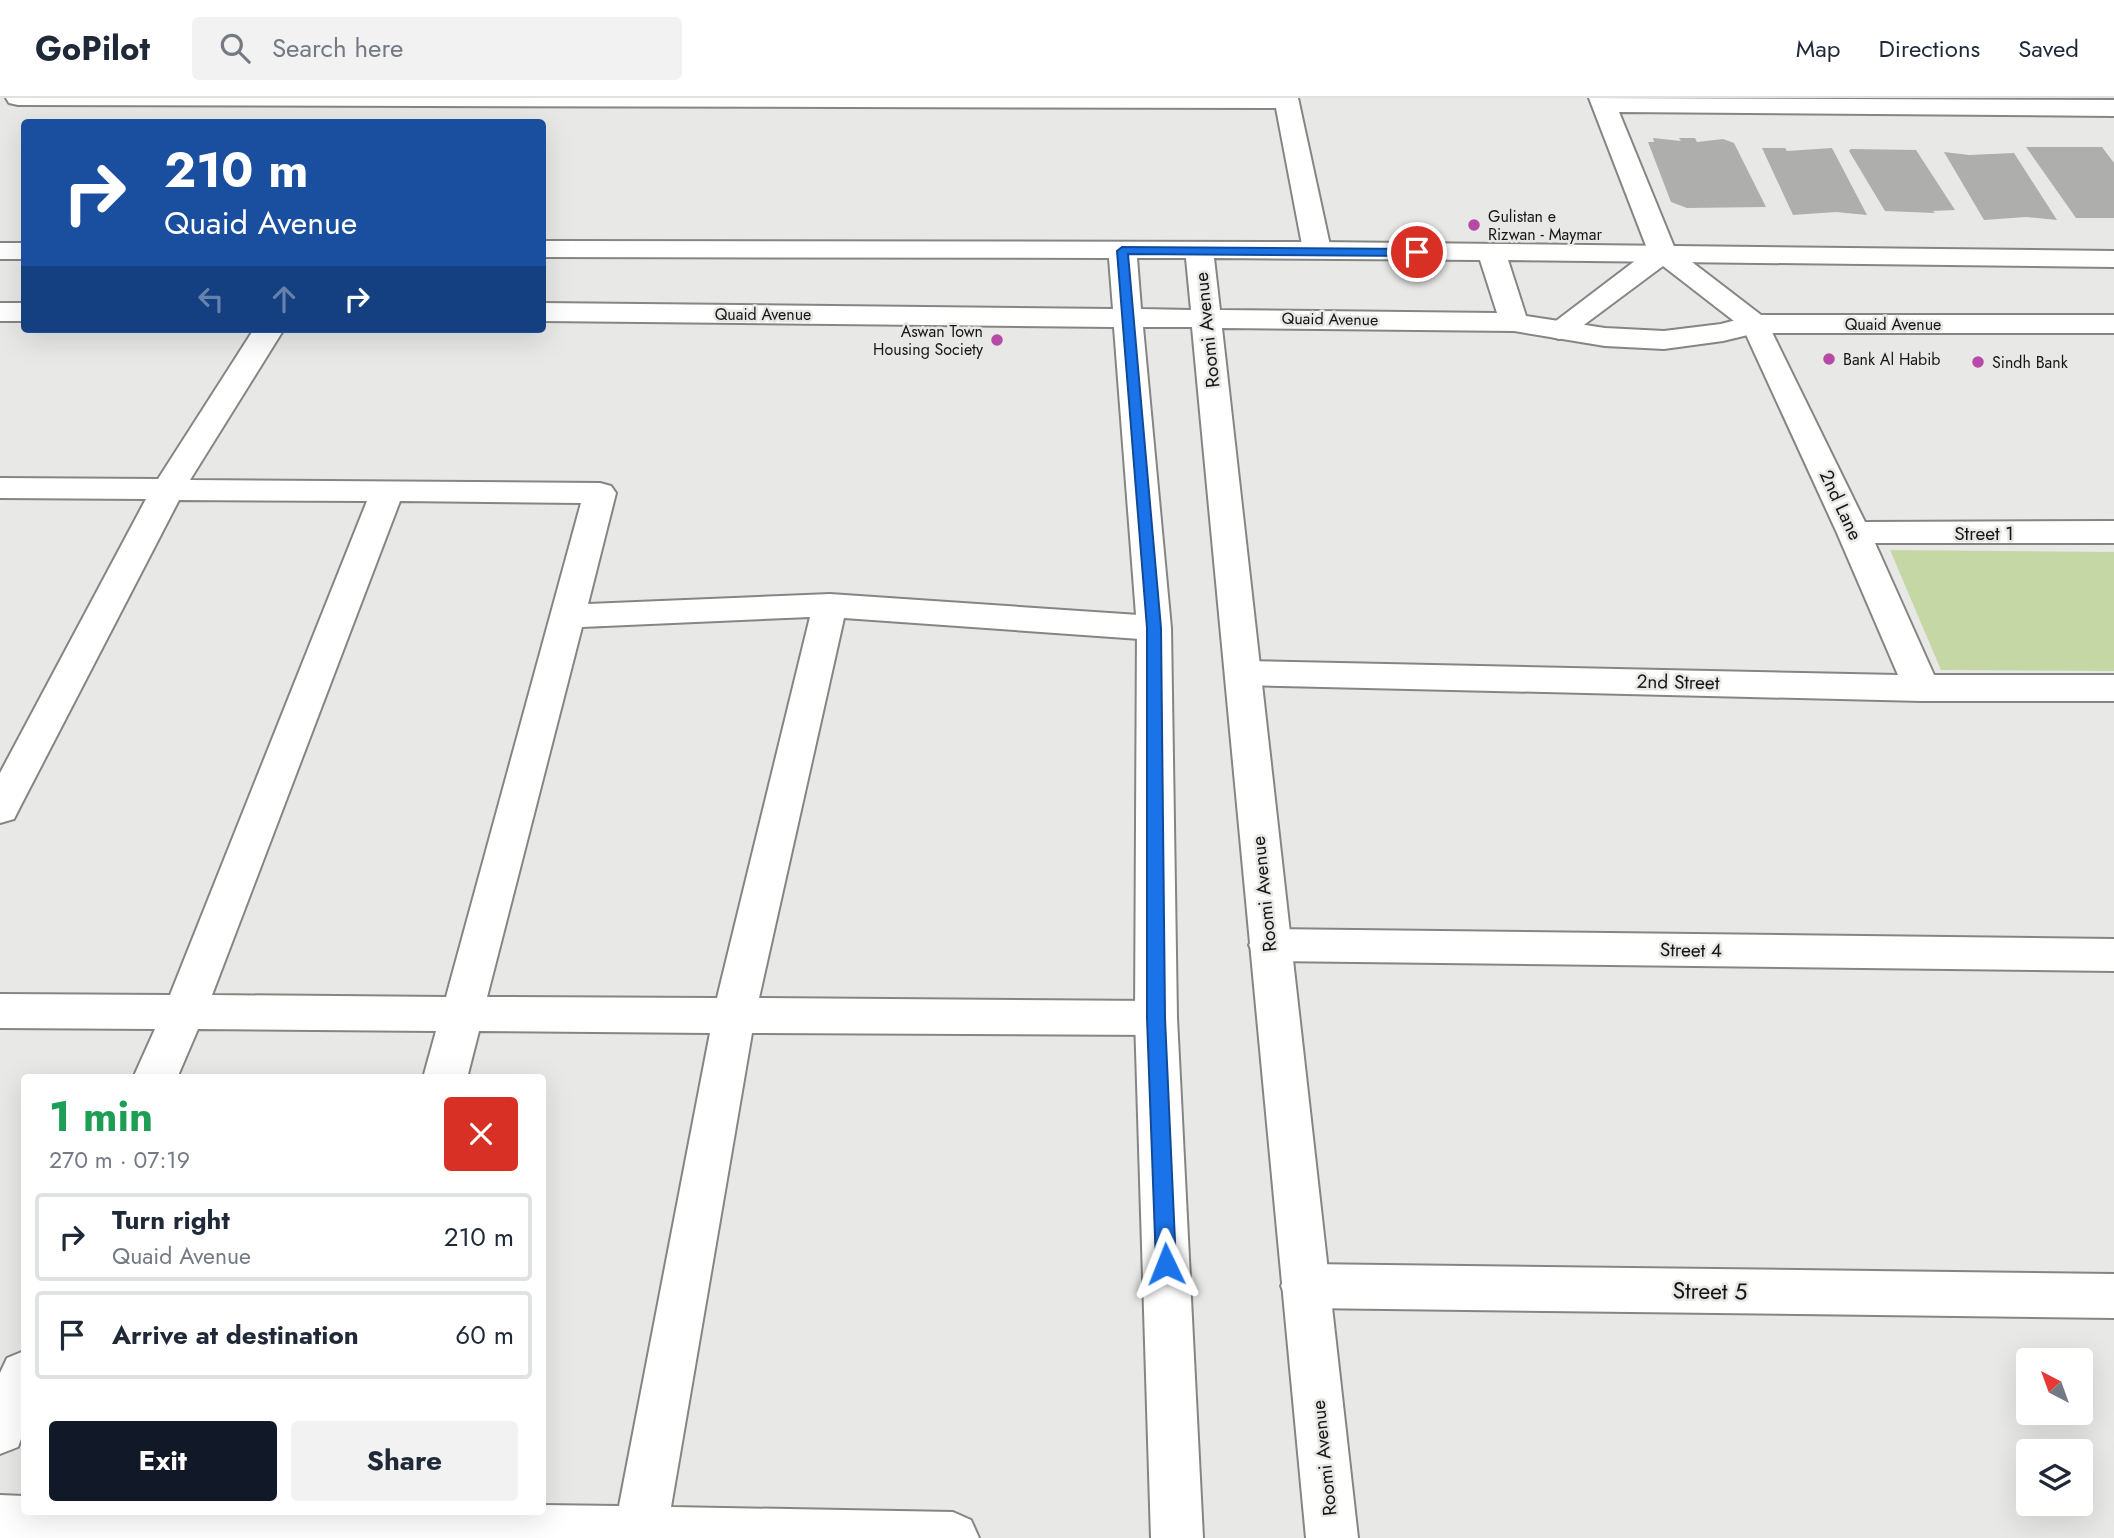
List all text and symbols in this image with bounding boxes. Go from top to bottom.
search box [192,17,682,80]
text: GoPilot [35,25,150,72]
icon: search [216,29,254,67]
text: Search here [272,29,403,67]
text: Map [1796,31,1841,66]
text: Directions [1879,31,1980,66]
text: Saved [2018,31,2079,66]
text: 210 m [164,135,308,205]
icon: right [49,147,140,238]
text: Quaid Avenue [164,200,357,246]
place label: Gulistan e Rizwan - Maymar [1488,205,1602,246]
marker: Gulistan e Rizwan - Maymar [1466,217,1482,233]
pin [1387,222,1447,282]
icon: arrive [1398,233,1436,271]
street label: Roomi Avenue [1187,271,1226,389]
icon: left [192,280,230,318]
icon: ahead [265,280,303,318]
icon: right [338,280,376,318]
street label: Quaid Avenue [715,303,811,326]
street label: Quaid Avenue [1281,307,1379,331]
street label: Quaid Avenue [1845,313,1941,336]
place label: Aswan Town Housing Society [873,320,984,361]
marker: Aswan Town Housing Society [989,332,1005,348]
place label: Bank Al Habib [1843,348,1940,371]
marker: Bank Al Habib [1821,351,1837,367]
place label: Sindh Bank [1992,351,2069,374]
marker: Sindh Bank [1970,354,1986,370]
street label: 2nd Lane [1813,465,1869,545]
street label: Street 1 [1954,520,2014,547]
street label: 2nd Street [1636,668,1720,696]
street label: Roomi Avenue [1244,835,1283,953]
street label: Street 4 [1660,936,1722,964]
text: 1 min [49,1086,153,1147]
button: close [444,1097,518,1171]
text: 270 m · 07:19 [49,1143,190,1177]
text: Turn right [112,1201,230,1239]
icon: right [53,1218,91,1256]
text: 210 m [444,1218,514,1256]
position arrow [1129,1227,1203,1301]
text: Quaid Avenue [112,1239,251,1273]
street label: Street 5 [1672,1273,1748,1309]
icon: arrive [53,1316,91,1354]
text: Arrive at destination [112,1316,359,1354]
text: 60 m [455,1316,514,1354]
north arrow [2016,1348,2093,1424]
map controls [2016,1348,2093,1516]
street label: Roomi Avenue [1304,1399,1343,1517]
button: Exit [49,1421,277,1501]
button: Share [291,1421,518,1501]
button: layers [2016,1439,2093,1516]

